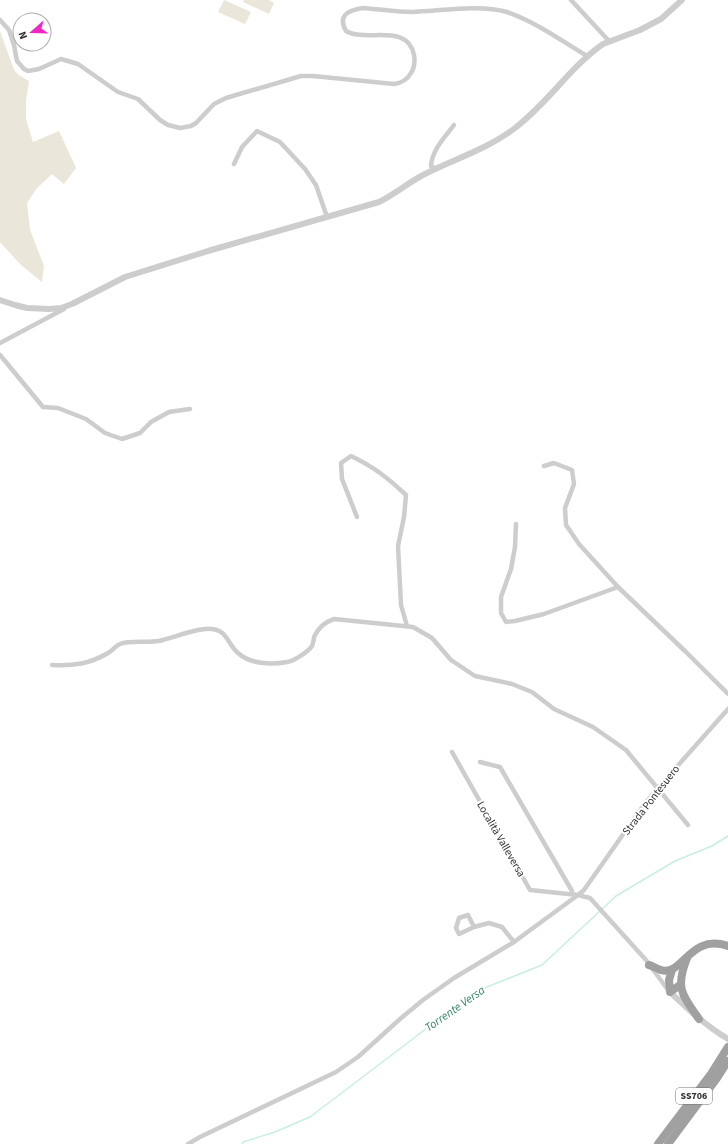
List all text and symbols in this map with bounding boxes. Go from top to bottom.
north arrow [12,12,52,52]
text: N [15,29,31,41]
street label: Strada Pontesuero [619,762,683,838]
street label: Località Valleversa [473,798,529,880]
water label: Torrente Versa [421,982,489,1036]
road number: SS706 [676,1088,712,1104]

